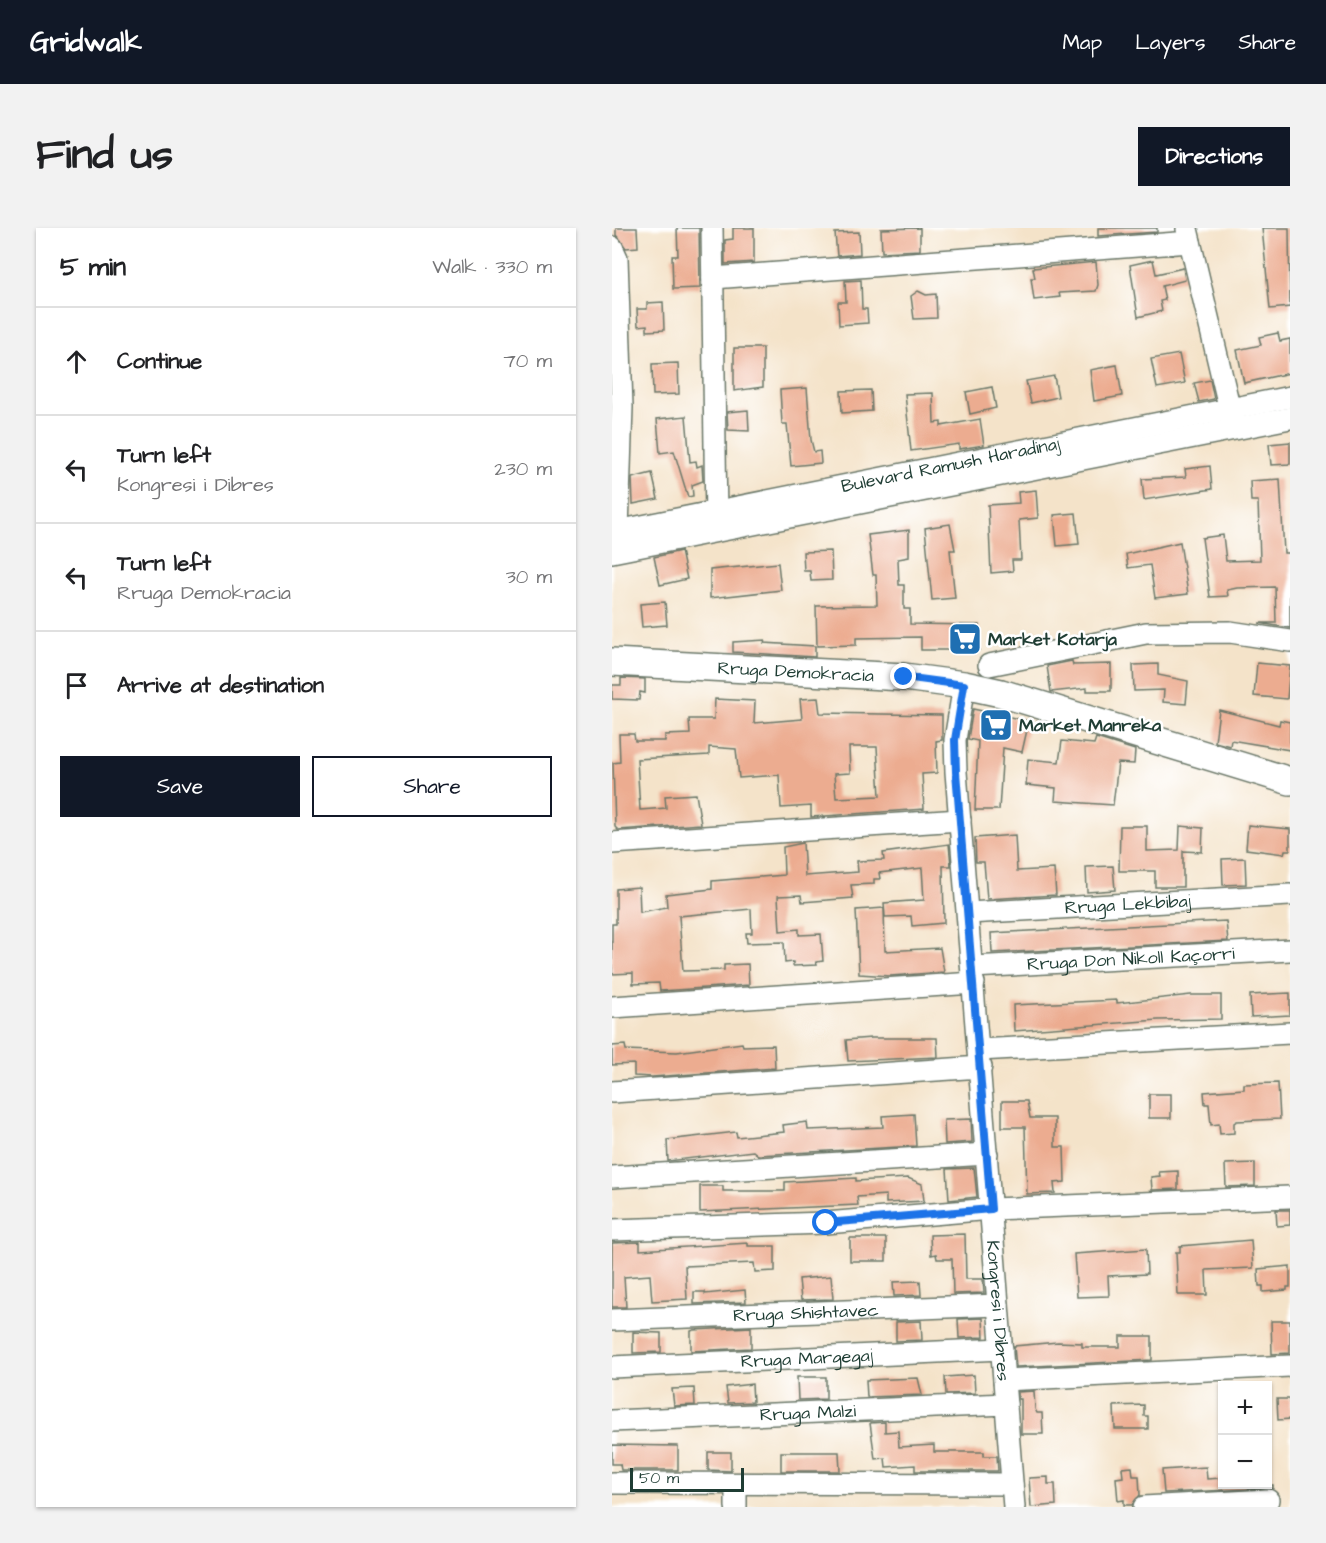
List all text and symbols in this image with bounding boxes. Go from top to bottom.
text: Gridwalk [30,23,142,62]
text: Map [1062,28,1102,57]
text: Layers [1135,28,1205,57]
text: Share [1238,28,1296,57]
text: Find us [36,127,173,185]
button: Directions [1138,127,1290,186]
text: 5 min [60,249,126,285]
text: Walk · 330 m [432,253,552,281]
icon: ahead [60,345,93,378]
text: Continue [117,346,202,377]
text: 70 m [504,347,552,375]
street label: Bulevard Ramush Haradinaj [839,431,1063,499]
text: Turn left [117,440,211,471]
icon: left [60,453,93,486]
text: 230 m [494,455,552,483]
text: Kongresi i Dibres [117,471,274,499]
text: Turn left [117,548,211,579]
icon: left [60,561,93,594]
text: 30 m [506,563,552,591]
text: Rruga Demokracia [117,579,291,607]
supermarket icon: Market Kotarja [947,621,983,657]
place label: Market Kotarja [988,627,1118,652]
street label: Rruga Demokracia [717,655,875,688]
route end [890,663,916,689]
icon: arrive [60,669,93,702]
text: Arrive at destination [117,670,324,701]
supermarket icon: Market Manreka [978,707,1014,743]
place label: Market Manreka [1019,713,1162,738]
button: Save [60,756,300,817]
button: Share [312,756,552,817]
street label: Rruga Lekbibaj [1064,889,1192,921]
street label: Rruga Don Nikoll Kaçorri [1026,941,1236,977]
route start [812,1209,838,1235]
street label: Kongresi i Dibres [980,1239,1016,1382]
street label: Rruga Shishtavec [733,1298,879,1328]
street label: Rruga Margegaj [740,1343,874,1374]
map controls [1218,1381,1272,1489]
button: + [1218,1381,1272,1435]
street label: Rruga Malzi [759,1398,857,1428]
button: − [1218,1435,1272,1489]
scale bar [630,1465,744,1492]
text: 50 m [639,1467,679,1489]

